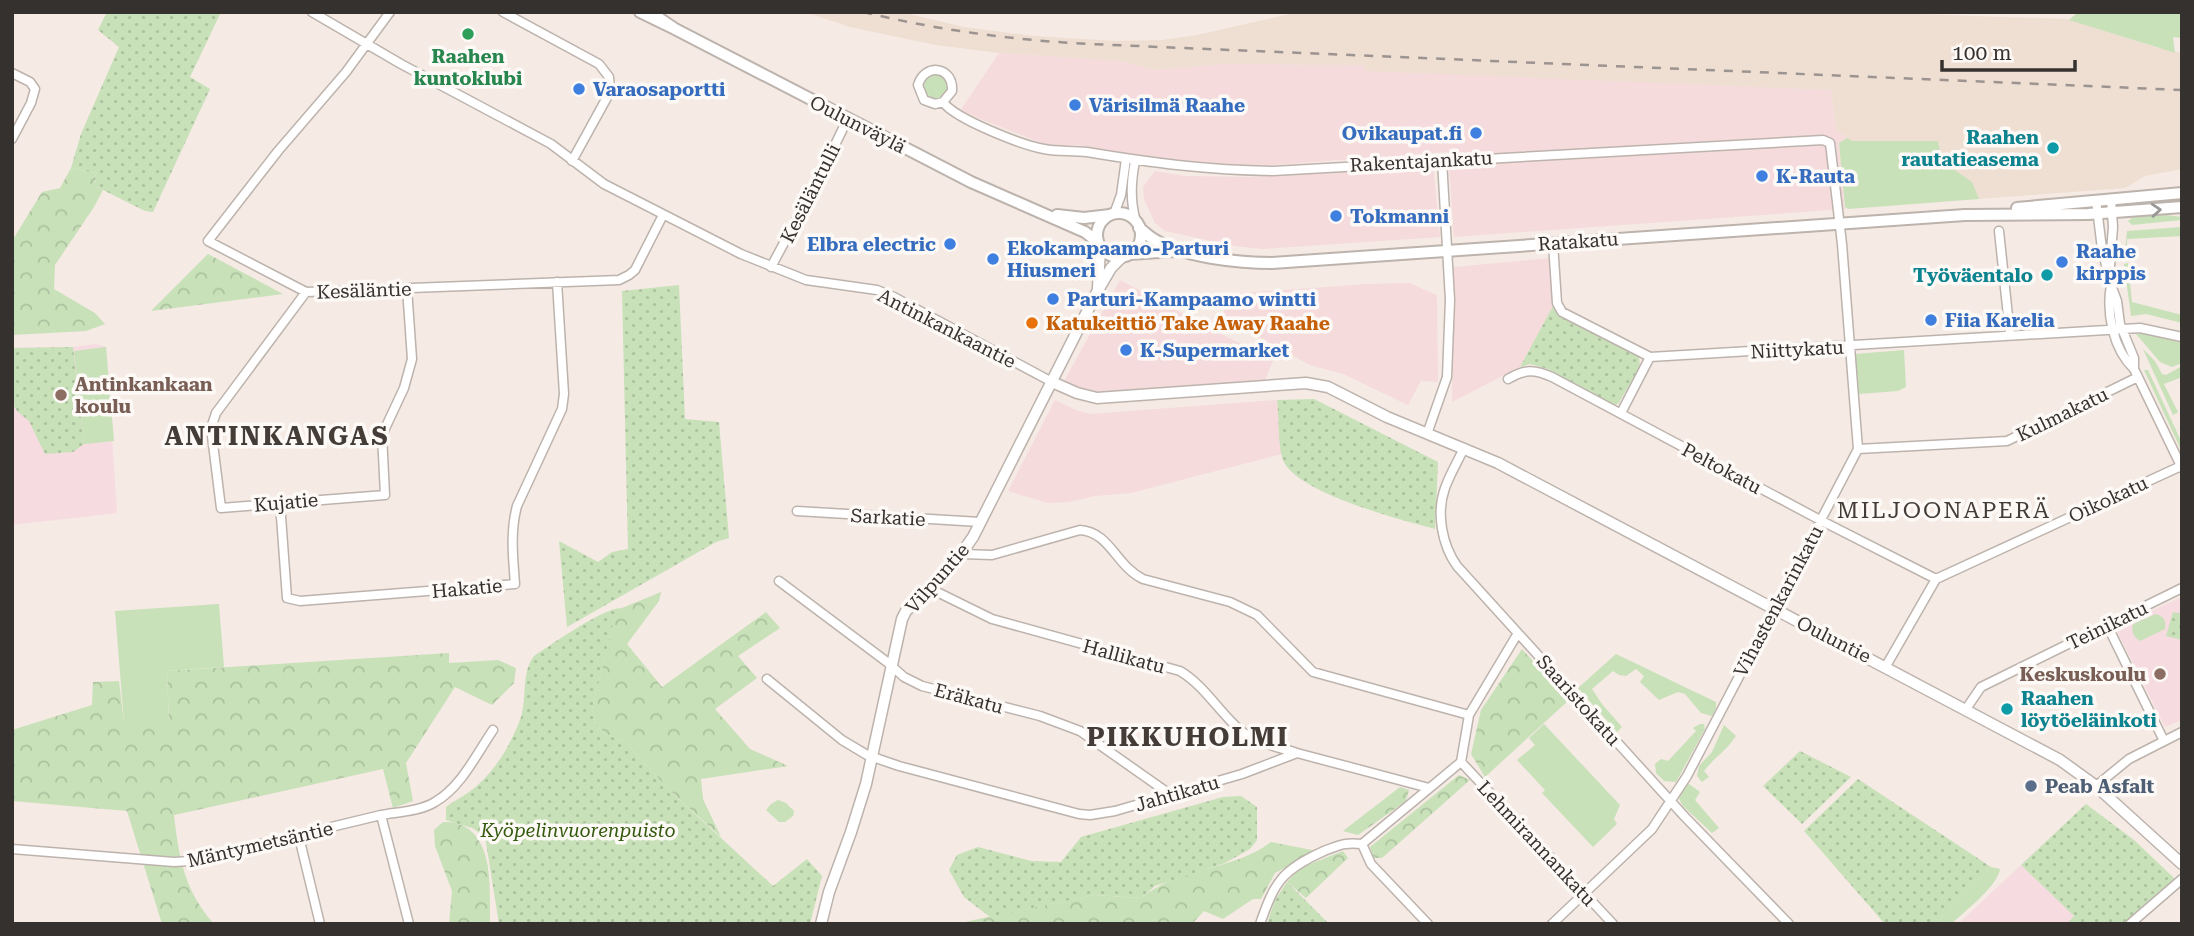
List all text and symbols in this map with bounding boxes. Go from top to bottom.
marker: Raahen kuntoklubi [460,26,476,42]
scale bar [1942,28,2075,72]
text: 100 m [1952,41,2012,65]
place label: Raahen kuntoklubi [414,45,522,90]
place label: Varaosaportti [593,78,725,101]
marker: Varaosaportti [571,81,587,97]
street label: Oulunväylä [806,90,910,159]
place label: Värisilmä Raahe [1089,94,1245,117]
marker: Värisilmä Raahe [1067,97,1083,113]
place label: Ovikaupat.fi [1342,122,1462,145]
marker: Ovikaupat.fi [1468,125,1484,141]
place label: Raahen rautatieasema [1901,126,2039,171]
street label: Kesäläntulli [776,140,845,247]
marker: Raahen rautatieasema [2045,140,2061,156]
street label: Rakentajankatu [1349,146,1493,177]
place label: K-Rauta [1776,165,1855,188]
marker: K-Rauta [1754,168,1770,184]
one-way arrow [2151,203,2162,218]
place label: Tokmanni [1350,205,1449,228]
marker: Tokmanni [1328,208,1344,224]
street label: Ratakatu [1537,227,1619,256]
place label: Elbra electric [807,233,936,256]
marker: Elbra electric [942,236,958,252]
place label: Ekokampaamo-Parturi Hiusmeri [1007,237,1229,282]
place label: Raahe kirppis [2076,240,2146,285]
marker: Ekokampaamo-Parturi Hiusmeri [985,251,1001,267]
marker: Raahe kirppis [2054,254,2070,270]
place label: Työväentalo [1913,264,2033,287]
marker: Työväentalo [2039,267,2055,283]
street label: Kesäläntie [316,277,412,304]
street label: Antinkankaantie [874,284,1020,373]
place label: Parturi-Kampaamo wintti [1067,288,1316,311]
marker: Parturi-Kampaamo wintti [1045,291,1061,307]
place label: Fiia Karelia [1945,309,2055,332]
place label: Katukeittiö Take Away Raahe [1046,312,1330,335]
marker: Fiia Karelia [1923,312,1939,328]
marker: Katukeittiö Take Away Raahe [1024,315,1040,331]
street label: Niittykatu [1750,336,1844,363]
place label: K-Supermarket [1140,339,1289,362]
marker: K-Supermarket [1118,342,1134,358]
place label: Antinkankaan koulu [75,373,213,418]
street label: Kulmakatu [2013,382,2112,446]
marker: Antinkankaan koulu [53,387,69,403]
district label: ANTINKANGAS [164,421,390,451]
street label: Peltokatu [1678,438,1766,499]
street label: Oikokatu [2065,471,2152,528]
street label: Kujatie [253,488,319,517]
district label: MILJOONAPERÄ [1837,497,2051,524]
street label: Sarkatie [850,504,926,531]
street label: Vihastenkarinkatu [1729,521,1828,681]
street label: Vilpuntie [901,539,974,618]
street label: Hakatie [431,574,503,603]
street label: Teinikatu [2063,596,2151,655]
street label: Ouluntie [1793,611,1875,668]
street label: Hallikatu [1080,634,1168,679]
street label: Saaristokatu [1532,650,1626,751]
place label: Keskuskoulu [2020,663,2146,686]
marker: Keskuskoulu [2152,666,2168,682]
street label: Eräkatu [932,678,1006,719]
place label: Raahen löytöeläinkoti [2021,687,2157,732]
marker: Raahen löytöeläinkoti [1999,701,2015,717]
district label: PIKKUHOLMI [1087,722,1289,752]
street label: Jahtikatu [1132,770,1222,816]
place label: Peab Asfalt [2045,775,2154,798]
street label: Lehmirannankatu [1473,776,1601,911]
marker: Peab Asfalt [2023,778,2039,794]
street label: Mäntymetsäntie [185,817,335,872]
park label: Kyöpelinvuorenpuisto [479,819,676,842]

